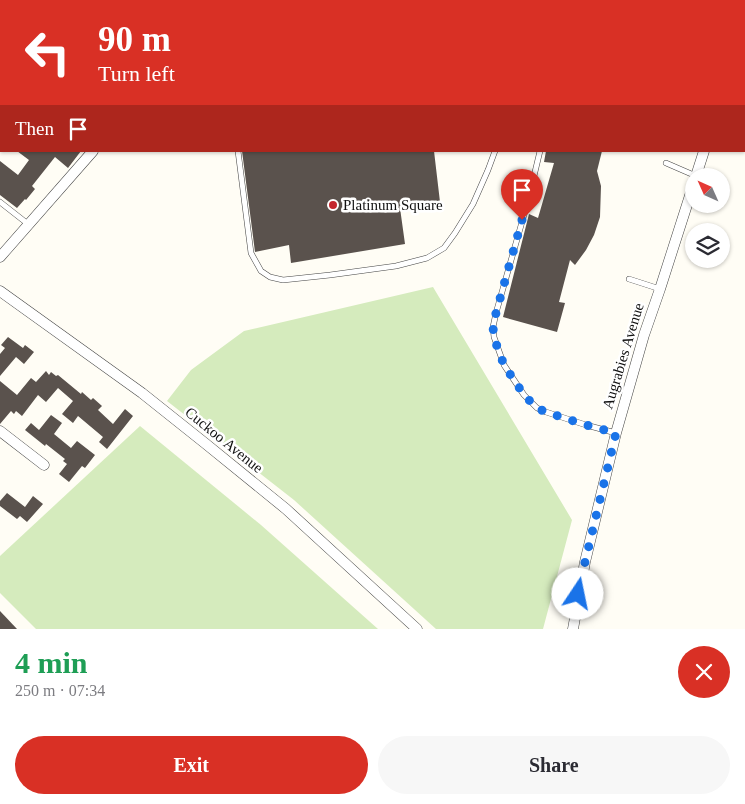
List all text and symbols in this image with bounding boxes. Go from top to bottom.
icon: left [15,20,80,85]
text: 90 m [98,20,171,59]
text: Turn left [98,61,175,86]
icon: arrive [64,115,92,143]
text: Then [15,118,54,139]
north arrow [685,168,730,212]
map controls [685,168,730,268]
pin [501,169,543,220]
icon: arrive [508,176,536,204]
place label: Platinum Square [343,197,443,213]
marker: Platinum Square [327,199,339,211]
button: layers [685,223,730,268]
street label: Augrabies Avenue [599,301,647,411]
street label: Cuckoo Avenue [182,404,266,476]
position arrow [551,567,603,619]
text: 4 min [15,646,88,679]
button: close [678,646,730,698]
text: 250 m · 07:34 [15,682,105,699]
button: Exit [15,736,368,794]
button: Share [378,736,730,794]

